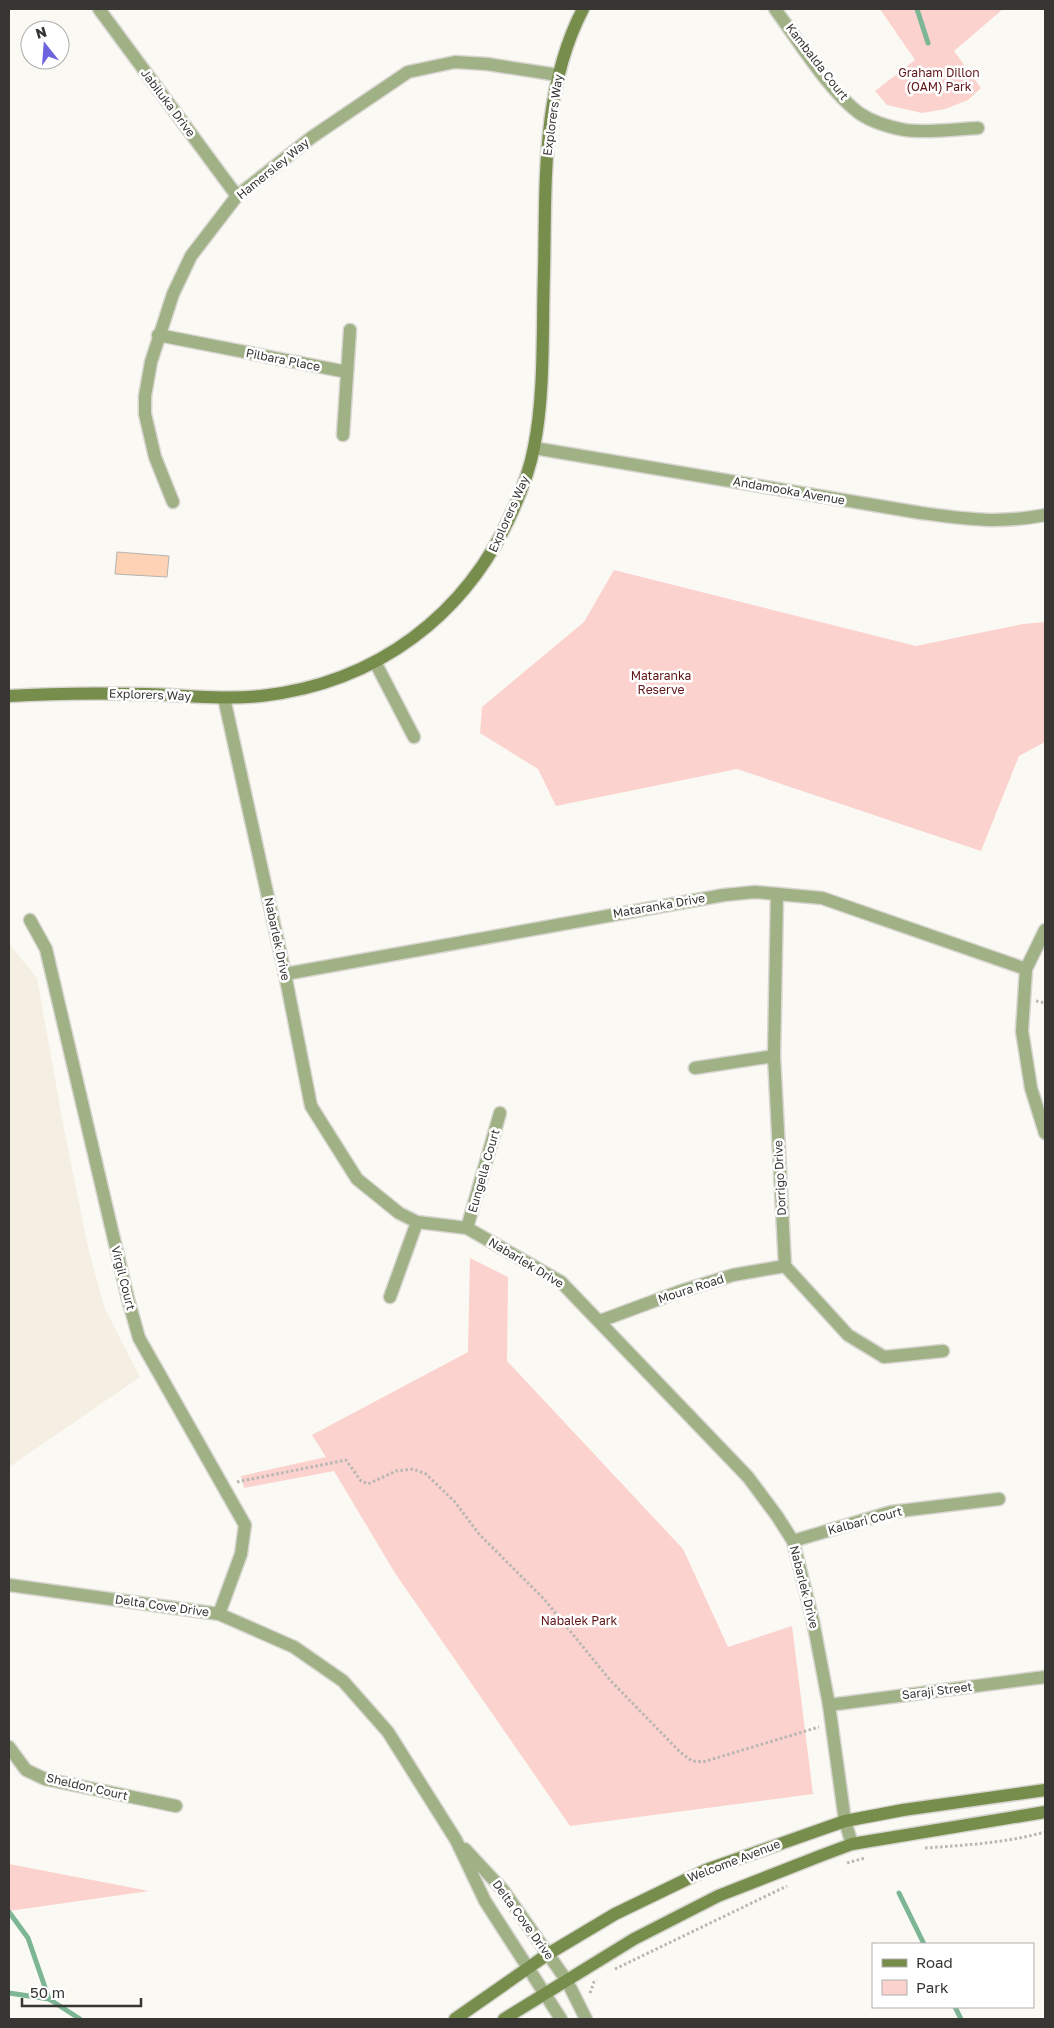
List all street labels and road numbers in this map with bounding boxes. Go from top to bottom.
street label: Kambalda Court [783,20,852,103]
street label: Jabiluka Drive [138,66,199,140]
street label: Explorers Way [539,73,566,157]
street label: Hamersley Way [233,135,312,202]
street label: Pilbara Place [245,345,322,374]
street label: Explorers Way [485,473,532,554]
street label: Andamooka Avenue [732,473,846,508]
street label: Explorers Way [109,686,192,703]
street label: Mataranka Drive [612,890,706,921]
street label: Nabarlek Drive [261,896,294,982]
street label: Eungella Court [464,1127,503,1214]
street label: Dorrigo Drive [770,1140,789,1216]
street label: Nabarlek Drive [486,1234,567,1291]
street label: Virgil Court [108,1244,139,1312]
street label: Moura Road [656,1271,726,1306]
street label: Kalbari Court [826,1503,904,1538]
street label: Nabarlek Drive [787,1544,822,1630]
street label: Delta Cove Drive [114,1591,210,1620]
street label: Saraji Street [901,1679,973,1702]
street label: Sheldon Court [45,1770,129,1803]
street label: Welcome Avenue [685,1836,782,1885]
street label: Delta Cove Drive [489,1877,557,1963]

